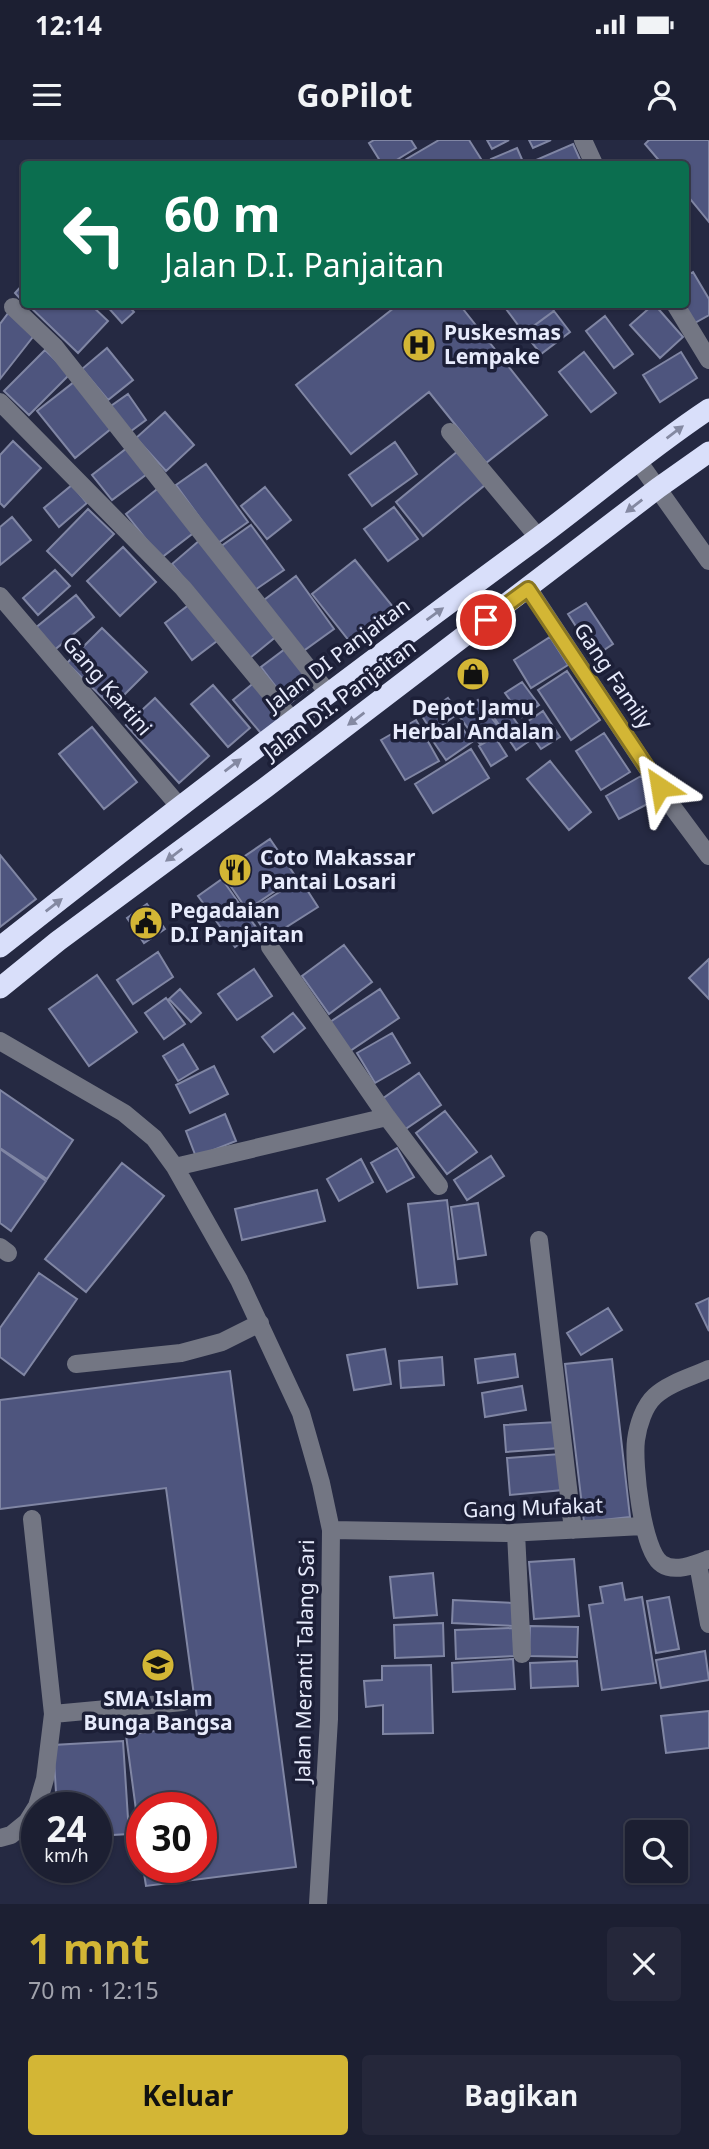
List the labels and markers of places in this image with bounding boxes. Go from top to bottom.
place label: Puskesmas Lempake [444,318,561,370]
hospital icon: Puskesmas Lempake [400,326,438,364]
pin [456,590,516,650]
shop icon: Depot Jamu Herbal Andalan [454,655,492,693]
place label: Depot Jamu Herbal Andalan [392,693,554,745]
place label: Coto Makassar Pantai Losari [260,843,416,895]
restaurant icon: Coto Makassar Pantai Losari [216,851,254,889]
place label: Pegadaian D.I Panjaitan [170,896,304,948]
public building icon: Pegadaian D.I Panjaitan [127,904,165,942]
school or university icon: SMA Islam Bunga Bangsa [139,1646,177,1684]
place label: SMA Islam Bunga Bangsa [83,1684,233,1736]

